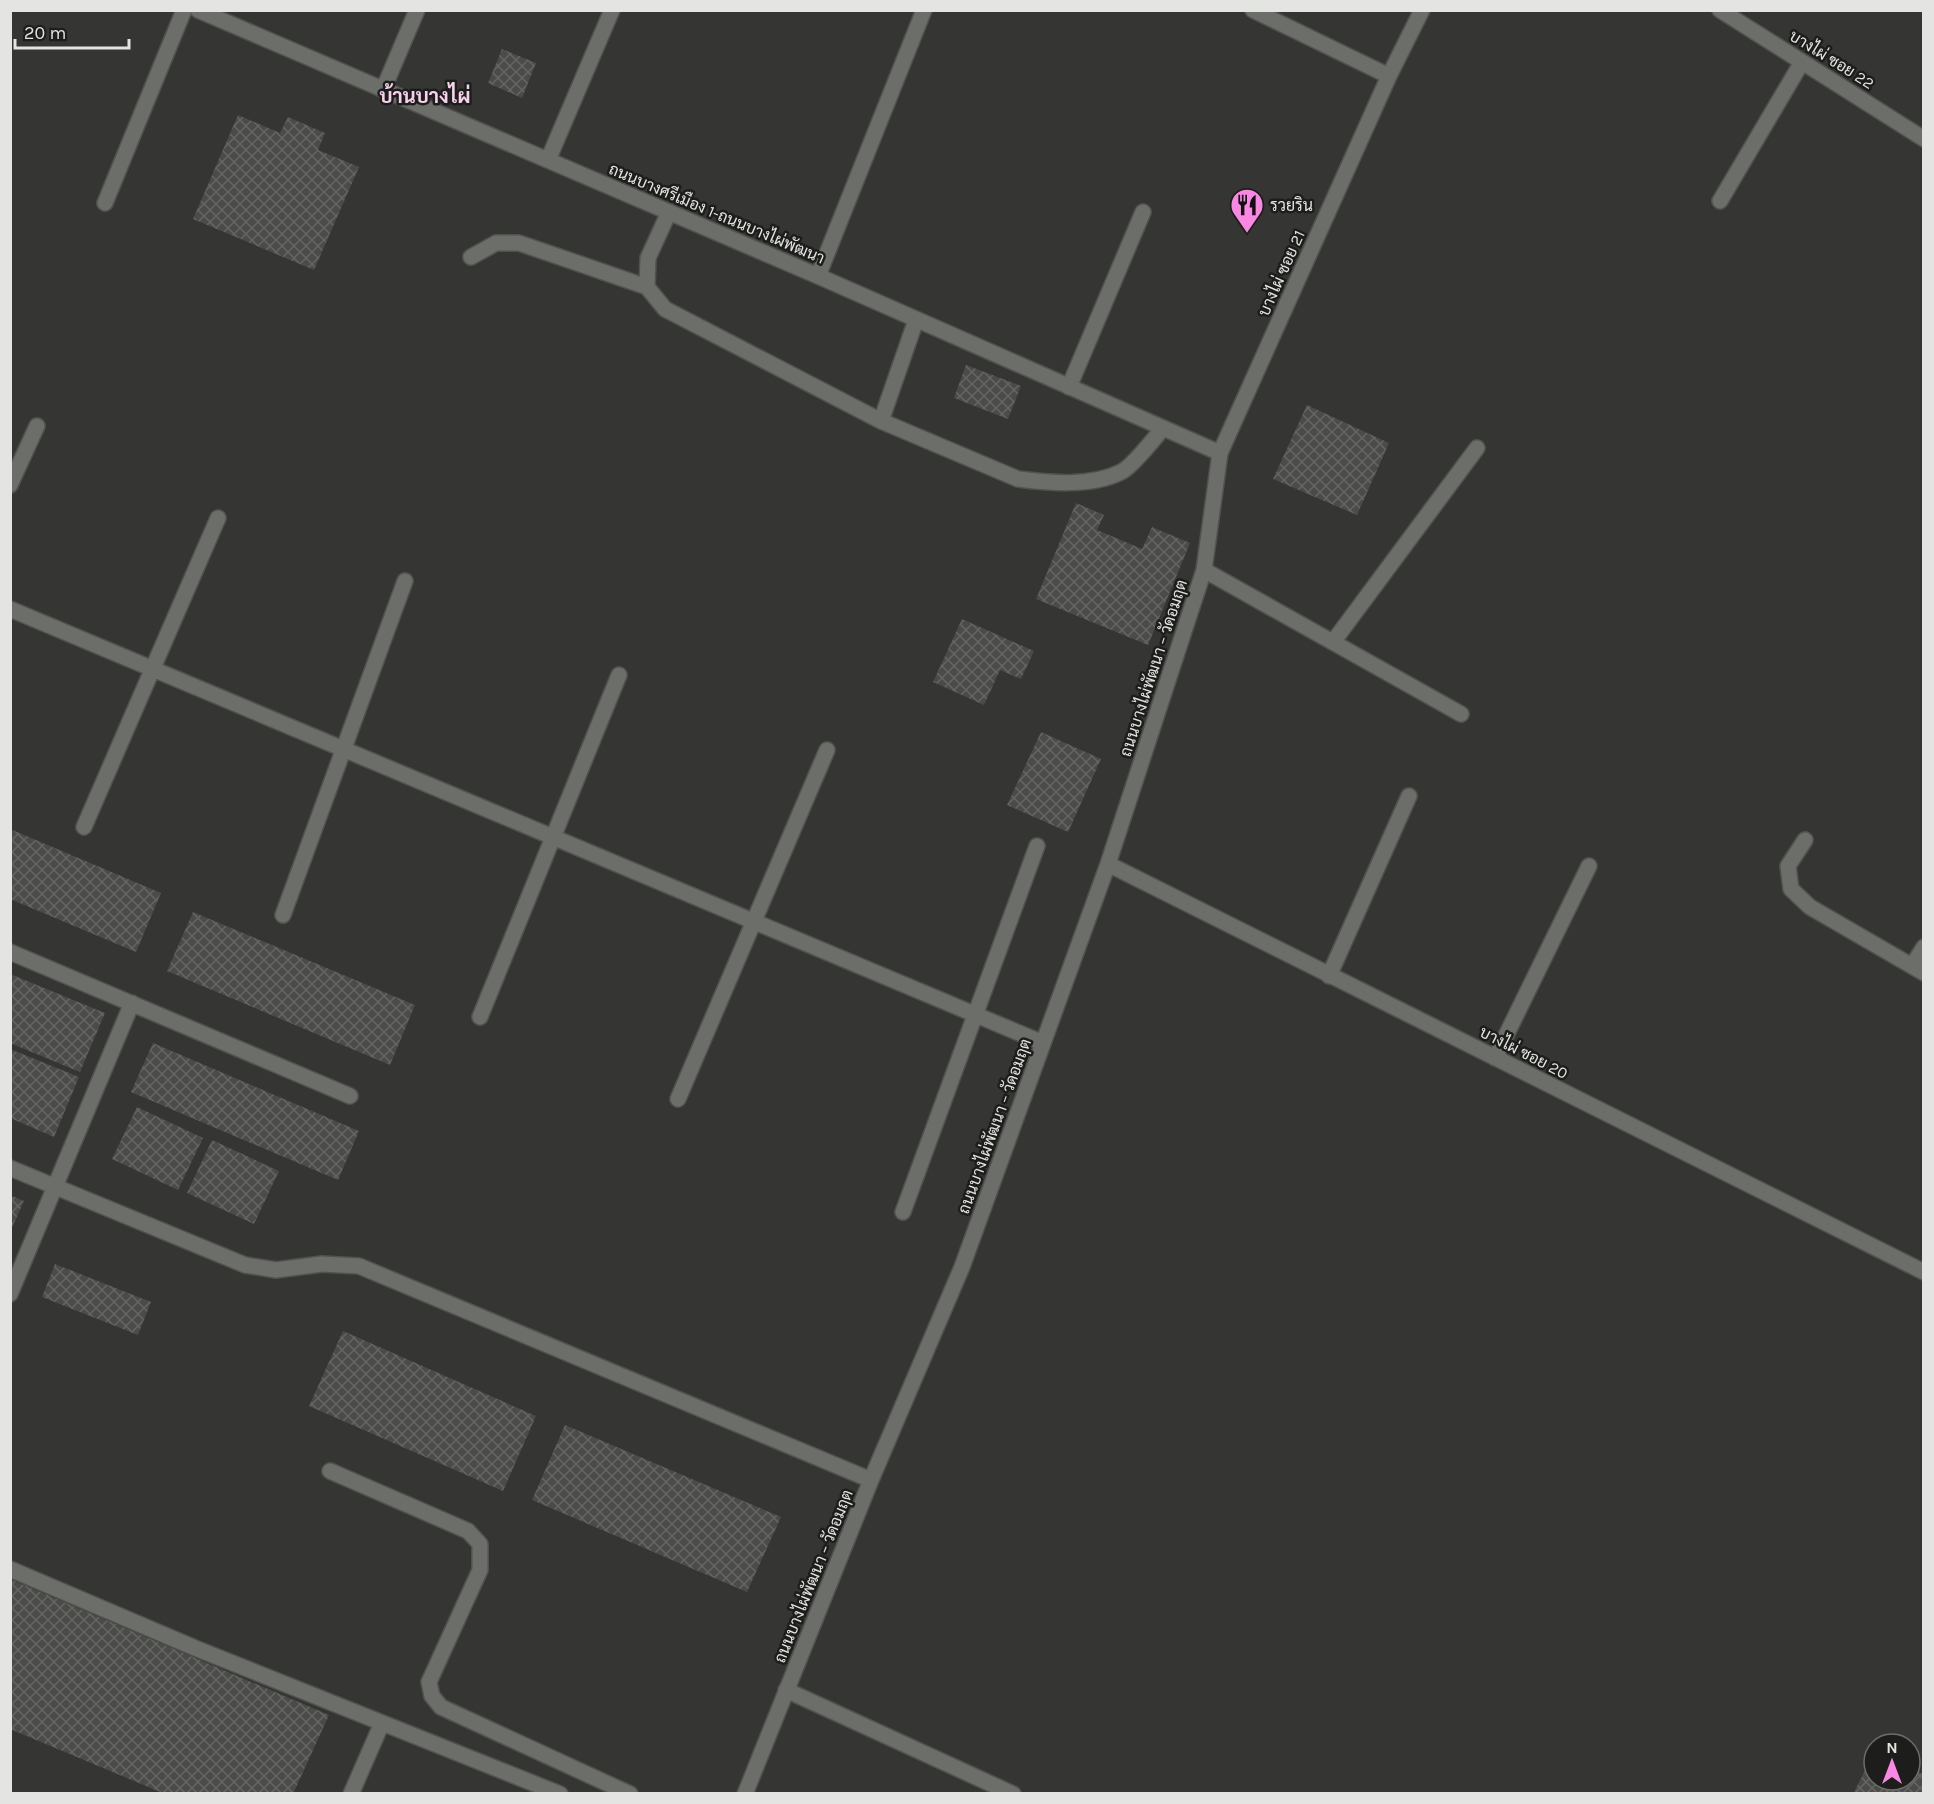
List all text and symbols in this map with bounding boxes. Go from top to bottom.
scale bar [15,12,129,50]
text: 20 m [24,22,66,44]
street label: บางไผ่ ซอย 22 [1786,24,1879,93]
district label: บ้านบางไผ่ [379,82,471,108]
street label: ถนนบางศรีเมือง 1-ถนนบางไผ่พัฒนา [606,157,828,268]
restaurant icon: รวยริน [1229,187,1265,234]
place label: รวยริน [1270,196,1313,215]
street label: บางไผ่ ซอย 21 [1252,226,1309,319]
street label: ถนนบางไผ่พัฒนา – วัดอมฤต [1114,577,1191,759]
street label: บางไผ่ ซอย 20 [1477,1020,1572,1083]
street label: ถนนบางไผ่พัฒนา – วัดอมฤต [952,1035,1035,1216]
street label: ถนนบางไผ่พัฒนา – วัดอมฤต [768,1486,857,1666]
north arrow [1862,1732,1922,1792]
text: N [1886,1738,1898,1757]

